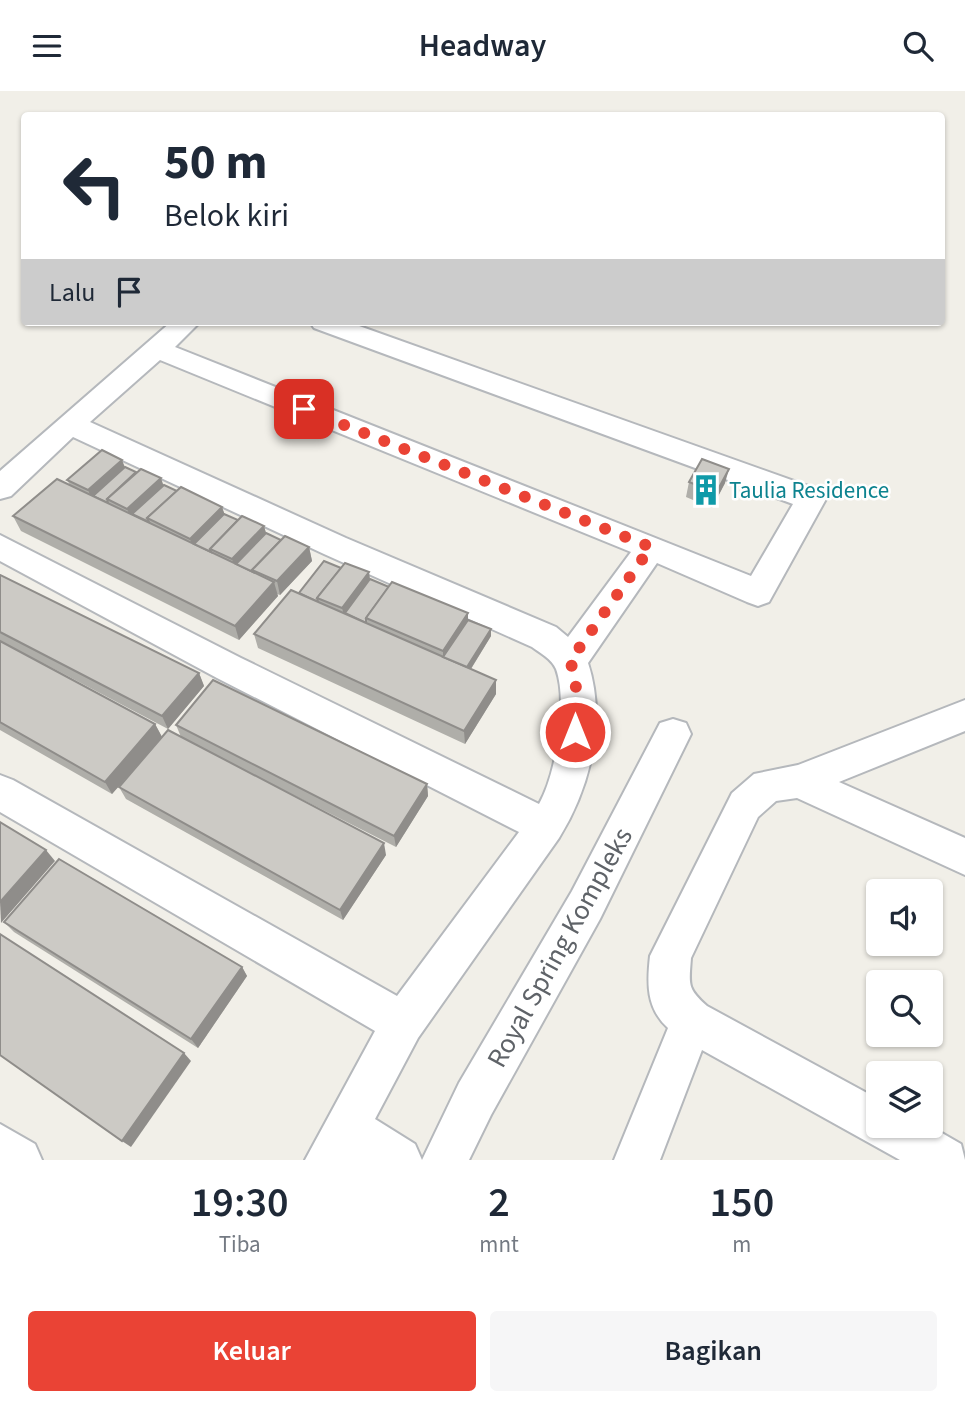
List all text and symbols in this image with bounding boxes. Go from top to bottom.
text: Headway [419,23,546,69]
icon: menu [28,27,66,65]
icon: search [899,27,937,65]
text: 50 m [164,128,268,198]
icon: left [49,140,140,231]
text: Belok kiri [164,193,289,239]
icon: arrive [110,273,148,311]
text: Lalu [49,274,96,311]
pin [274,379,334,439]
icon: arrive [285,390,323,428]
building icon: Taulia Residence [689,473,723,507]
place label: Taulia Residence [729,474,889,507]
position arrow [538,695,612,769]
street label: Royal Spring Kompleks [477,820,643,1075]
map controls [866,879,943,1138]
button: sound [866,879,943,956]
button: search [866,970,943,1047]
button: layers [866,1061,943,1138]
text: 19:30 [191,1173,289,1233]
text: 2 [488,1173,510,1233]
text: 150 [710,1173,774,1233]
text: Tiba [219,1228,261,1261]
text: mnt [479,1228,519,1261]
text: m [732,1228,751,1261]
button: Keluar [28,1311,476,1391]
button: Bagikan [490,1311,937,1391]

